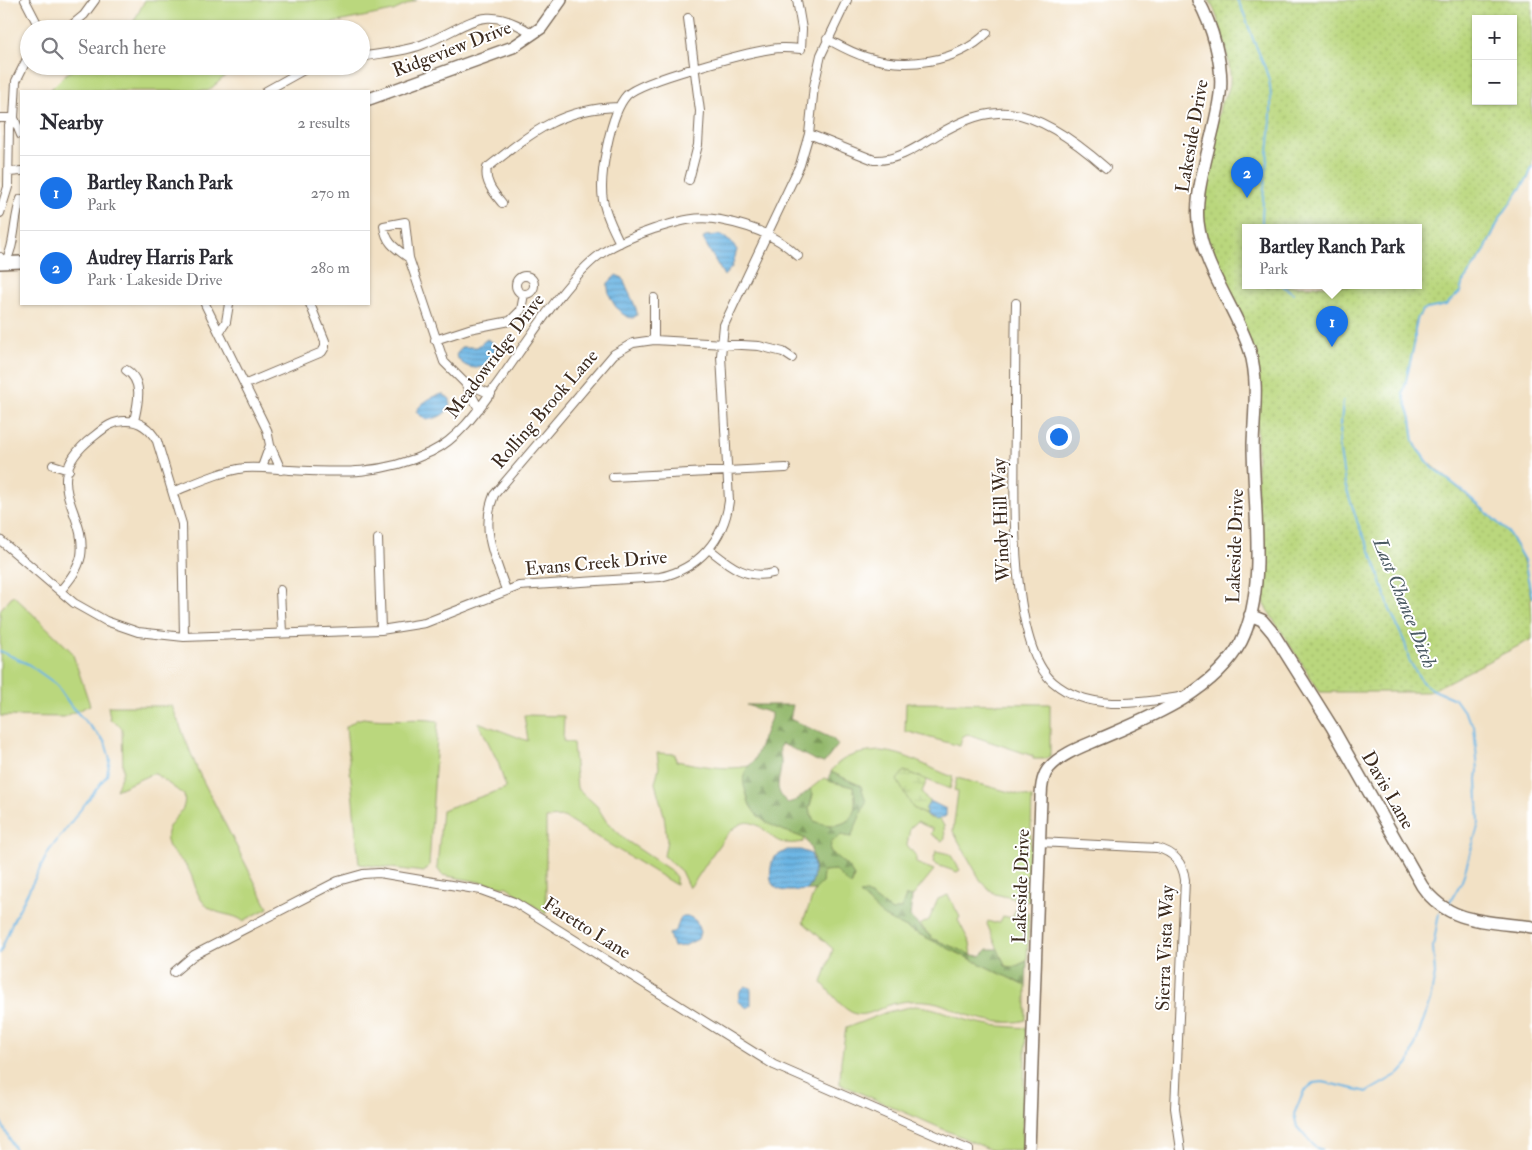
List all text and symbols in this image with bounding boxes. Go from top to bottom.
street label: Ridgeview Drive [389,15,515,83]
map controls [1472,15,1517,105]
button: + [1472,15,1517,60]
search box [20,20,370,75]
icon: search [38,34,66,62]
text: Search here [78,36,166,60]
button: − [1472,60,1517,105]
street label: Lakeside Drive [1170,77,1214,195]
text: Nearby [40,109,103,136]
text: 2 results [297,113,350,133]
pin: 2 [1231,157,1263,198]
text: Bartley Ranch Park [87,171,233,195]
text: 1 [53,183,59,203]
text: 270 m [311,183,350,203]
text: Park [87,195,116,215]
popup [1242,224,1422,289]
text: Bartley Ranch Park [1259,235,1405,259]
text: Audrey Harris Park [87,246,233,270]
text: 2 [52,258,60,278]
text: 280 m [310,258,350,278]
text: Park [1259,259,1288,279]
text: Park · Lakeside Drive [87,270,223,290]
street label: Meadowridge Drive [440,289,550,423]
pin: 1 [1316,306,1348,347]
street label: Rolling Brook Lane [487,344,603,474]
your location [1046,424,1072,450]
street label: Windy Hill Way [987,457,1015,583]
street label: Lakeside Drive [1221,488,1249,604]
water label: Last Chance Ditch [1367,533,1443,672]
street label: Evans Creek Drive [524,545,668,581]
street label: Davis Lane [1356,747,1420,833]
street label: Lakeside Drive [1007,828,1035,944]
street label: Sierra Vista Way [1151,884,1179,1011]
street label: Faretto Lane [539,892,635,964]

